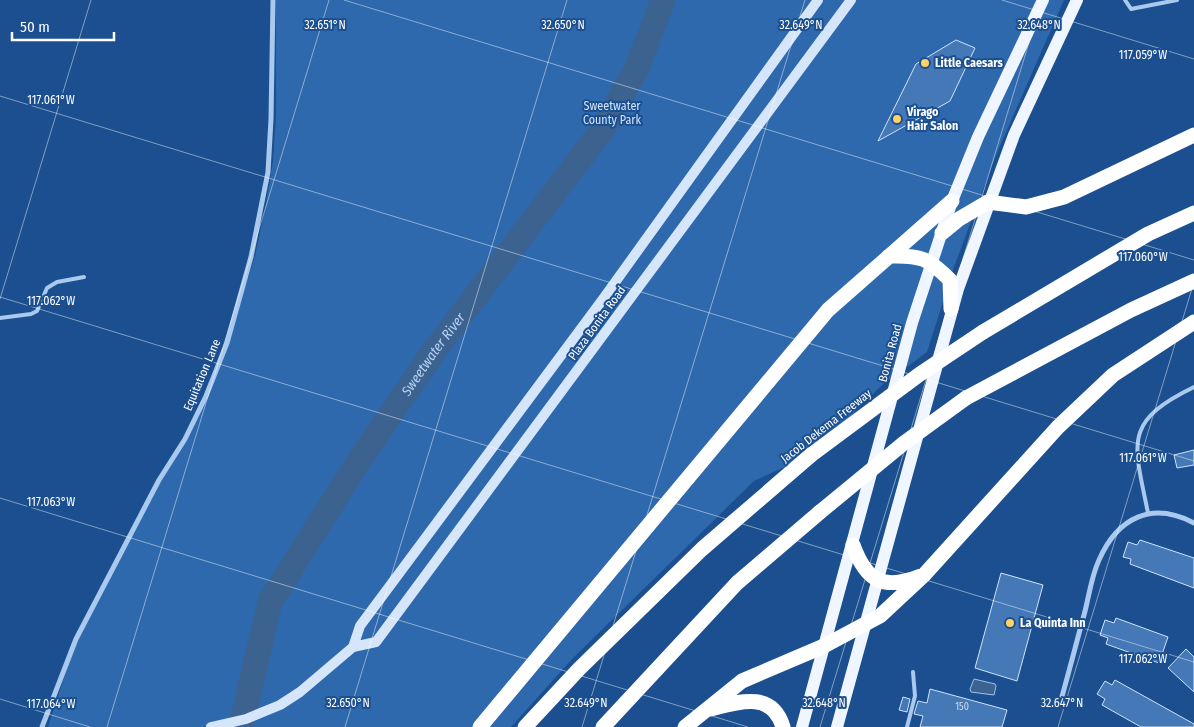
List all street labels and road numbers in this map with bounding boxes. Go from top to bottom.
street label: Plaza Bonita Road [565,283,629,363]
street label: Bonita Road [876,322,904,384]
street label: Equitation Lane [181,337,223,413]
street label: Jacob Dekema Freeway [778,386,875,466]

